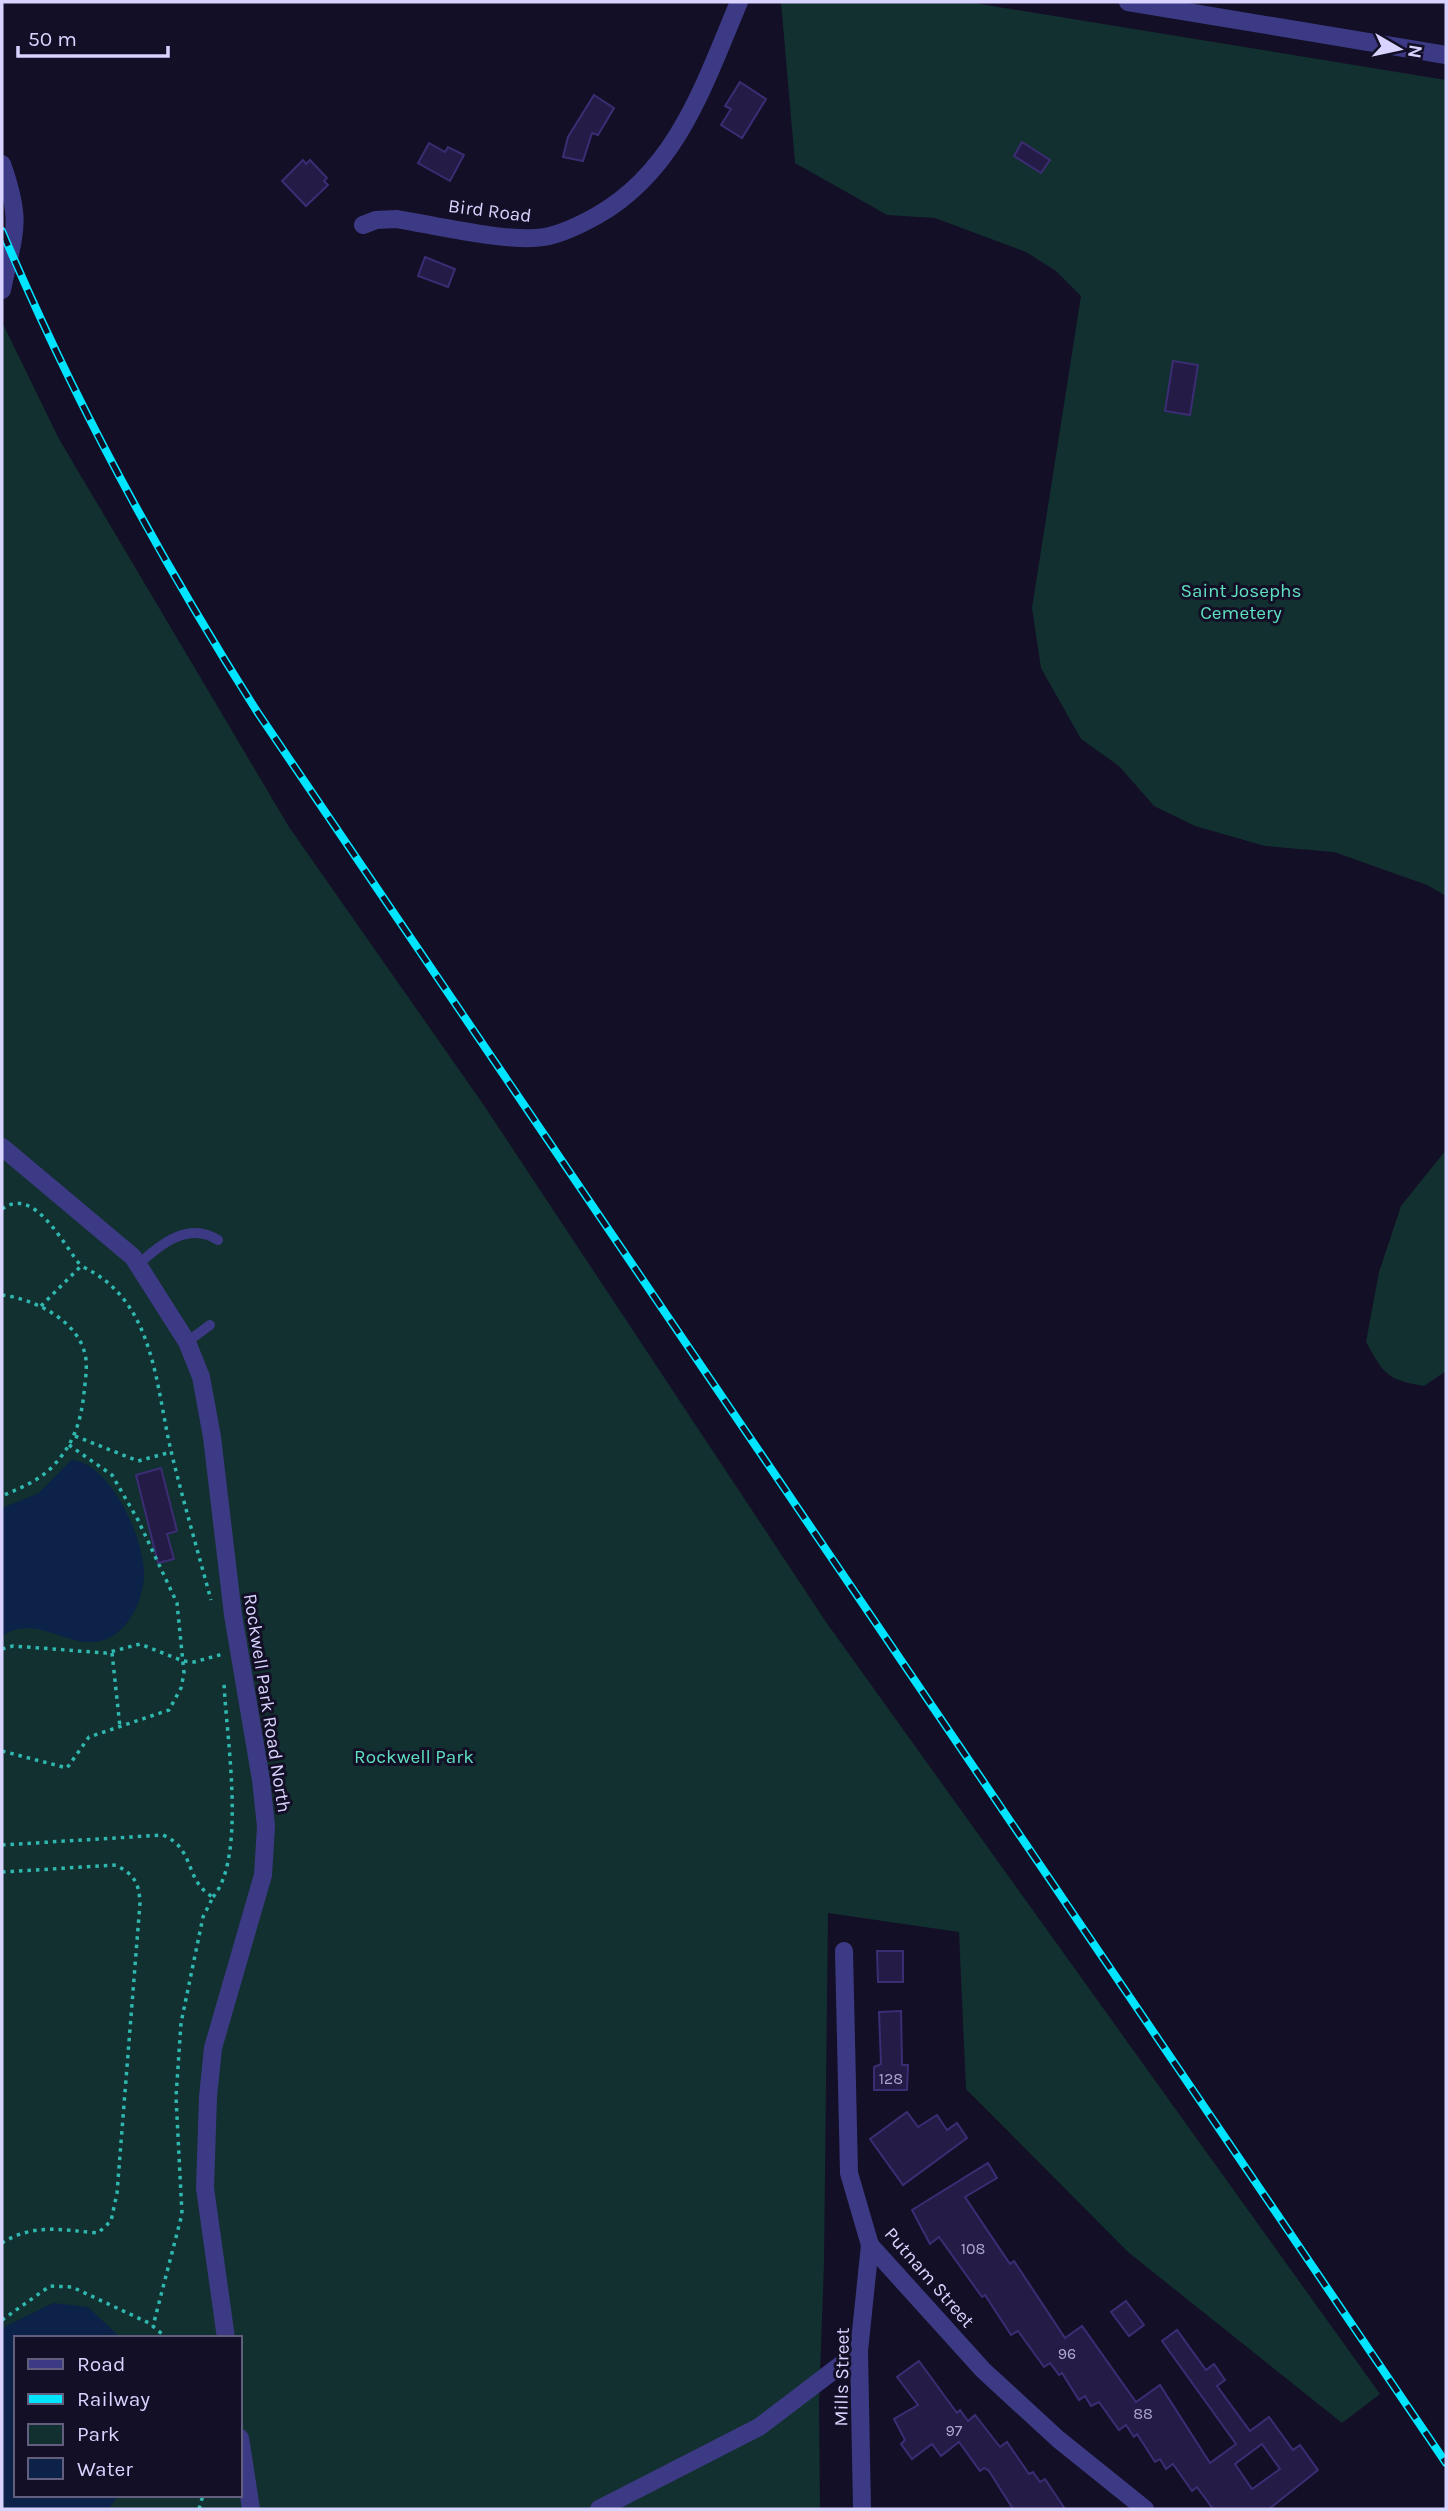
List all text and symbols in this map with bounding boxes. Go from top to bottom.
scale bar [18,14,168,58]
north arrow [1364,14,1434,84]
text: 50 m [28,27,77,51]
text: N [1403,43,1427,60]
street label: Bird Road [447,195,533,227]
park label: Saint Josephs Cemetery [1180,580,1302,624]
street label: Rockwell Park Road North [239,1592,295,1814]
park label: Rockwell Park [354,1746,474,1768]
house number: 128 [879,2069,903,2088]
street label: Putnam Street [880,2223,979,2332]
house number: 108 [961,2239,985,2258]
street label: Mills Street [830,2327,854,2427]
legend [14,2336,242,2497]
house number: 96 [1058,2344,1076,2363]
text: Road [77,2352,125,2376]
text: Railway [77,2387,150,2411]
house number: 88 [1133,2404,1153,2423]
house number: 97 [946,2421,963,2440]
text: Park [77,2422,120,2446]
text: Water [77,2457,133,2481]

